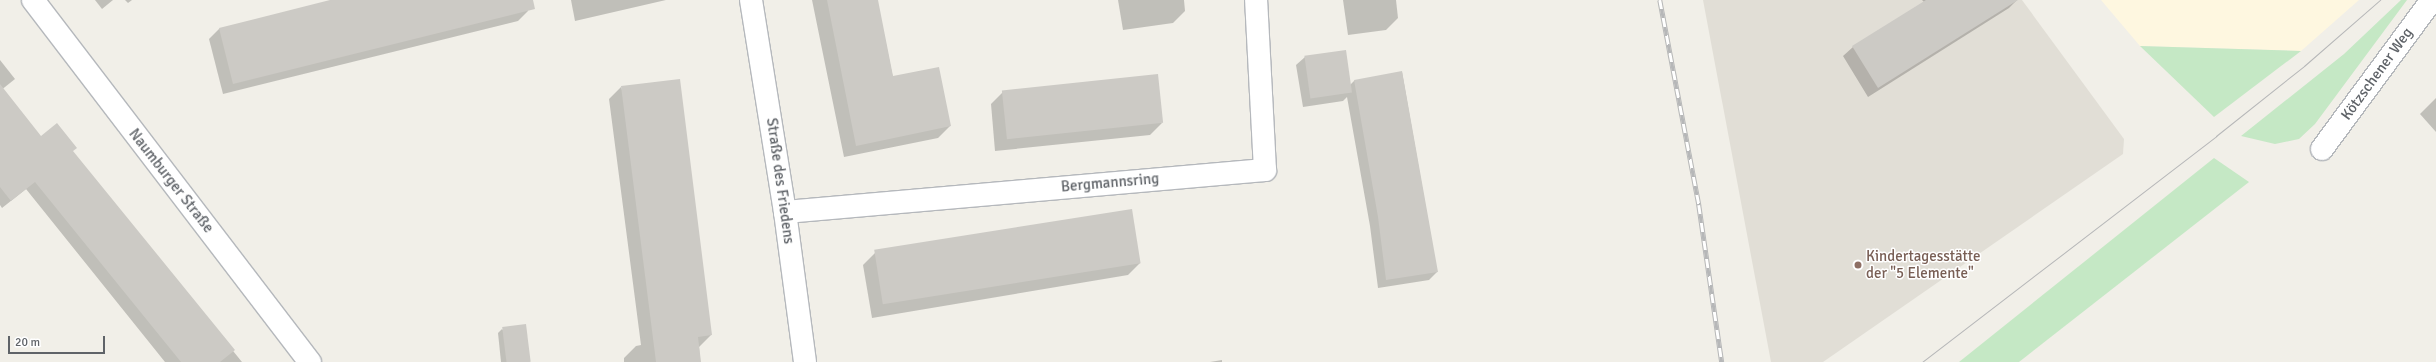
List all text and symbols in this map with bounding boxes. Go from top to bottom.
street label: Kötzschener Weg [2337,24,2417,124]
street label: Straße des Friedens [762,117,798,245]
street label: Naumburger Straße [125,125,217,237]
street label: Bergmannsring [1060,170,1160,196]
place label: Kindertagesstätte der "5 Elemente" [1866,247,1980,282]
marker: Kindertagesstätte der "5 Elemente" [1853,260,1863,270]
scale bar [10,328,107,354]
text: 20 m [15,335,40,350]

